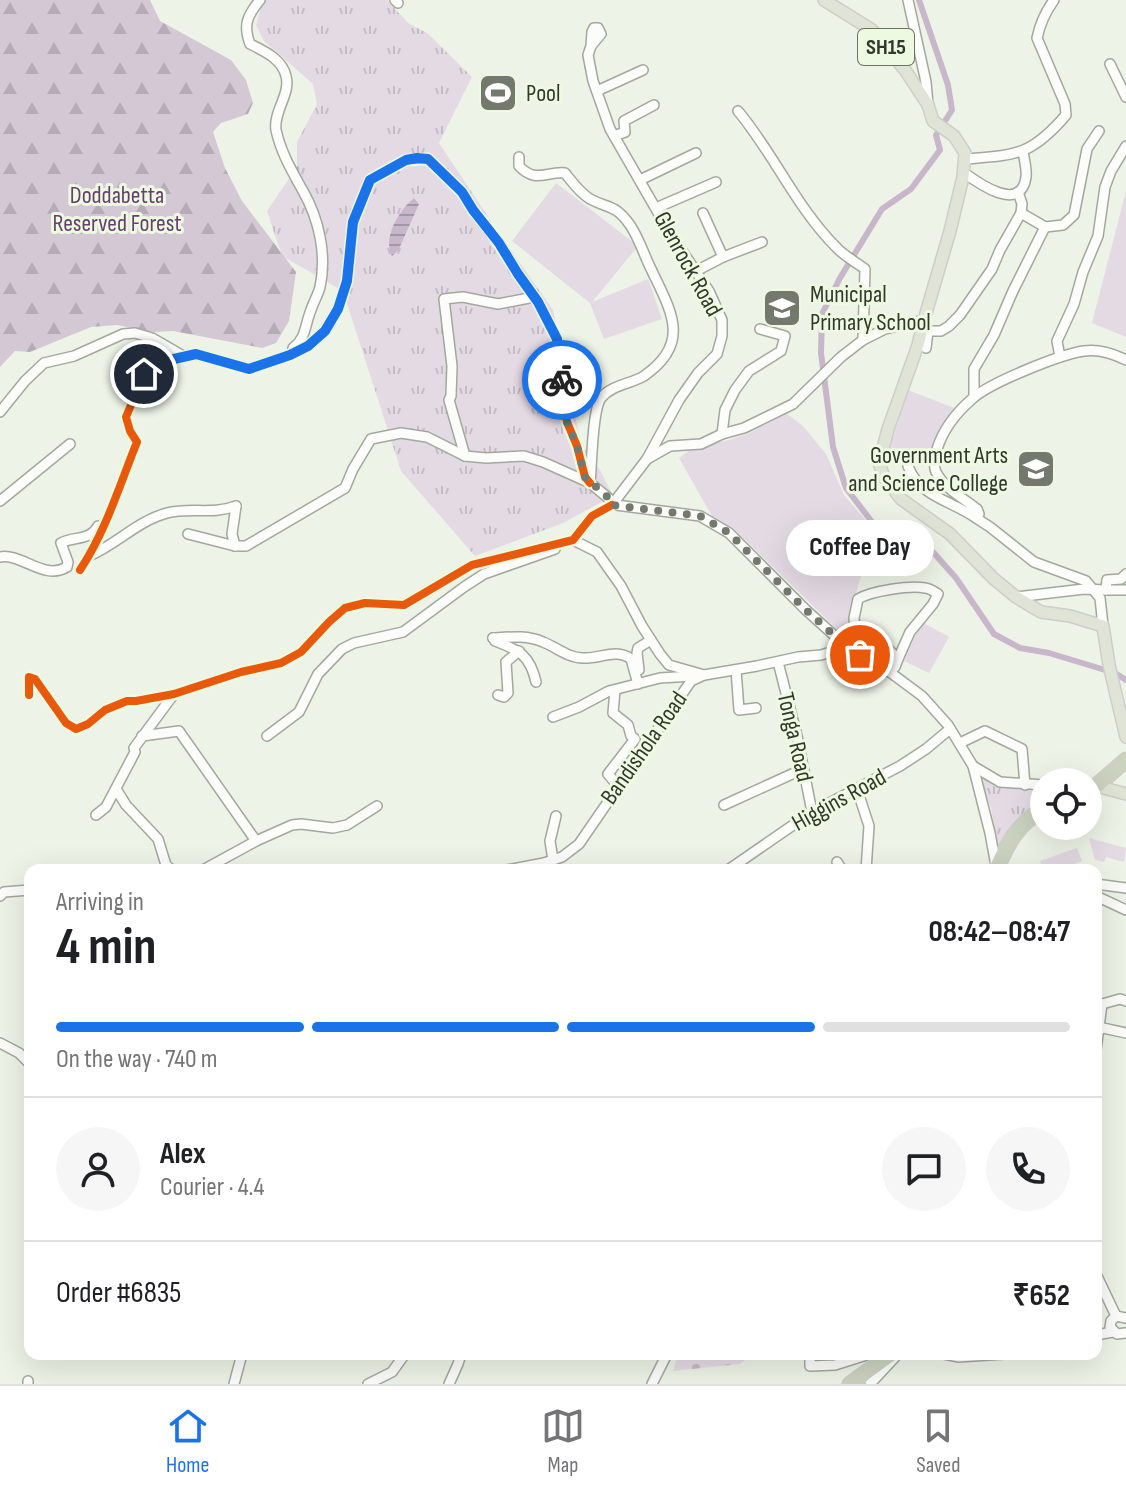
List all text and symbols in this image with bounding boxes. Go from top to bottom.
road number: SH15 [858,29,914,65]
sports icon: Pool [477,72,519,114]
place label: Pool [526,79,561,108]
park label: Doddabetta Reserved Forest [52,181,182,238]
street label: Glenrock Road [647,206,729,322]
place label: Municipal Primary School [810,280,931,337]
school or university icon: Municipal Primary School [761,287,803,329]
pin [110,340,178,408]
courier [522,340,602,420]
icon: home [122,352,166,396]
icon: bike [540,358,584,402]
place label: Government Arts and Science College [848,441,1008,498]
school or university icon: Government Arts and Science College [1015,448,1057,490]
callout: Coffee Day [786,519,934,575]
text: Coffee Day [809,532,911,563]
pin [826,621,894,689]
icon: bag [838,633,882,677]
street label: Bandishola Road [595,686,693,810]
street label: Tonga Road [771,690,819,784]
street label: Higgins Road [787,762,891,838]
map controls [1030,768,1102,840]
button: locate [1030,768,1102,840]
text: Arriving in [56,887,144,918]
text: 08:42–08:47 [929,914,1070,950]
text: 4 min [56,916,156,979]
text: On the way · 740 m [56,1044,217,1075]
button: person [56,1127,140,1211]
button: chat [882,1127,966,1211]
button: phone [986,1127,1070,1211]
text: Alex [160,1136,206,1172]
text: Courier · 4.4 [160,1172,264,1203]
text: Order #6835 [56,1275,181,1311]
text: ₹652 [1012,1278,1070,1314]
tab: Home [166,1404,210,1479]
tab: Map [541,1404,585,1479]
tab: Saved [916,1404,960,1479]

